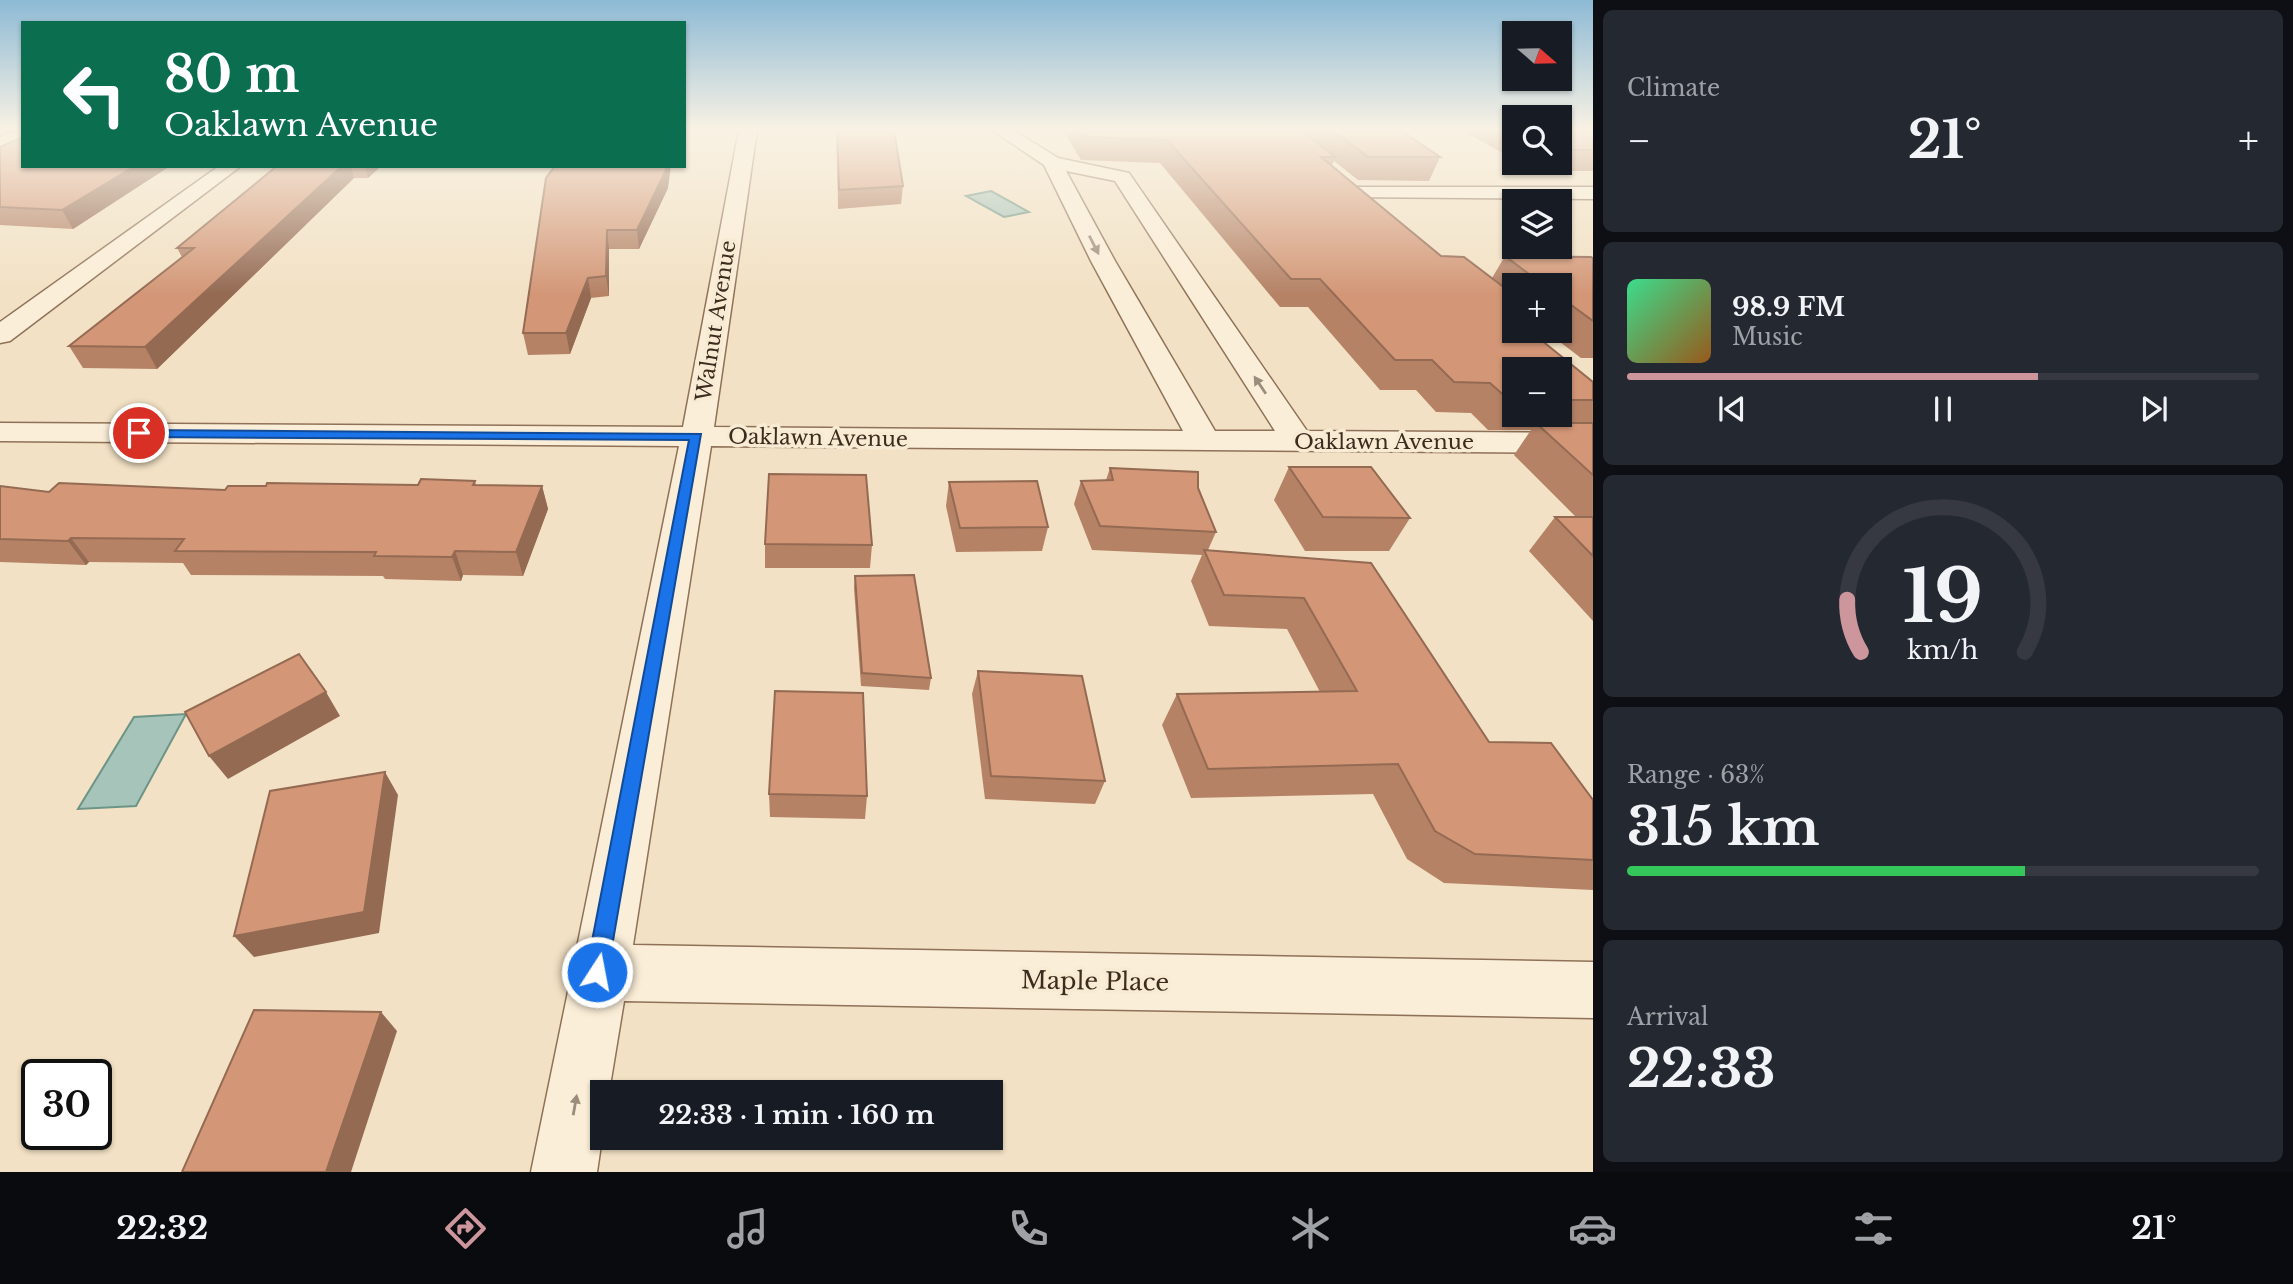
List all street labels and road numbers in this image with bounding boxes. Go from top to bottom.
street label: Walnut Avenue [690,238,742,404]
street label: Oaklawn Avenue [728,423,908,453]
street label: Oaklawn Avenue [1294,429,1474,455]
street label: Maple Place [1021,965,1169,997]

